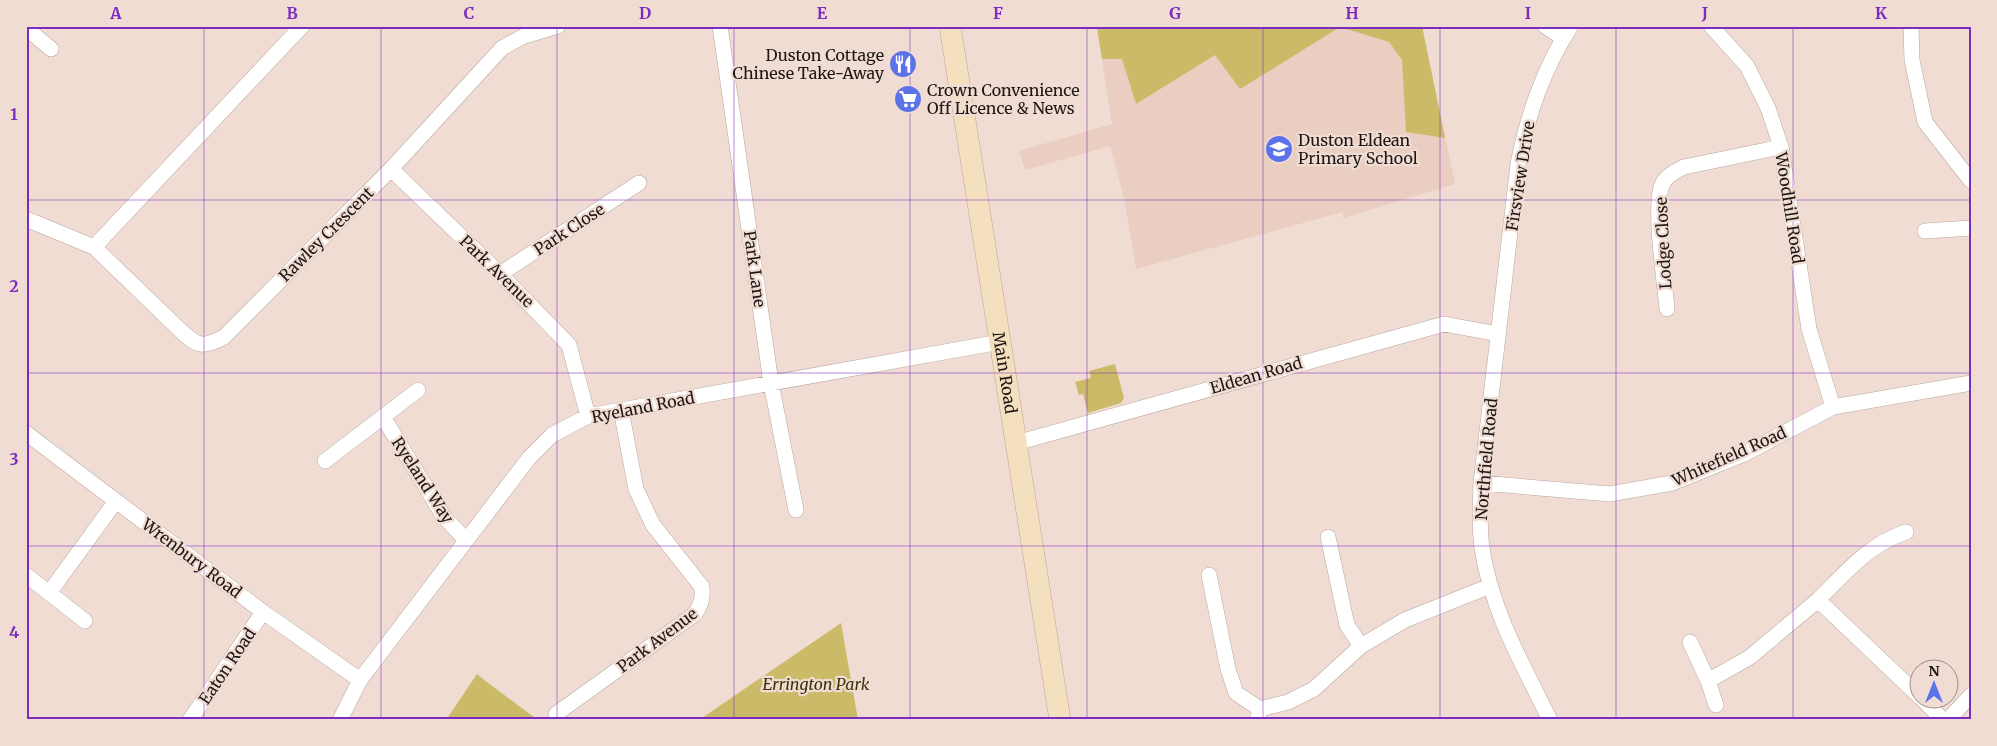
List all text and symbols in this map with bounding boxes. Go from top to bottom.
text: A [109,3,122,23]
text: B [286,3,298,23]
text: C [464,3,474,23]
text: D [639,3,651,23]
text: E [817,3,828,23]
text: F [993,3,1003,23]
text: G [1169,3,1181,23]
text: H [1345,3,1359,23]
text: I [1525,3,1531,23]
text: J [1701,3,1708,23]
text: K [1875,3,1887,23]
place label: Duston Cottage Chinese Take-Away [732,45,885,83]
restaurant icon: Duston Cottage Chinese Take-Away [888,49,918,79]
place label: Crown Convenience Off Licence & News [927,80,1080,118]
supermarket icon: Crown Convenience Off Licence & News [893,84,923,114]
text: 1 [10,104,18,124]
street label: Firsview Drive [1501,120,1539,232]
place label: Duston Eldean Primary School [1298,130,1418,168]
school or university icon: Duston Eldean Primary School [1264,134,1294,164]
street label: Woodhill Road [1771,150,1809,266]
street label: Rawley Crescent [274,182,378,286]
street label: Lodge Close [1651,196,1675,290]
street label: Park Close [530,199,608,259]
street label: Park Lane [740,229,770,309]
street label: Park Avenue [456,231,538,311]
text: 2 [9,276,19,296]
street label: Main Road [989,330,1021,416]
street label: Eldean Road [1208,352,1305,398]
street label: Ryeland Road [590,387,697,427]
street label: Northfield Road [1471,397,1501,521]
street label: Whitefield Road [1668,422,1790,491]
street label: Ryeland Way [388,433,459,527]
text: 3 [9,449,19,469]
street label: Wrenbury Road [137,513,246,602]
street label: Park Avenue [613,603,701,677]
text: 4 [9,622,19,642]
street label: Eaton Road [194,624,260,708]
north arrow [1910,658,1960,708]
text: N [1928,662,1940,680]
park label: Errington Park [763,674,870,694]

